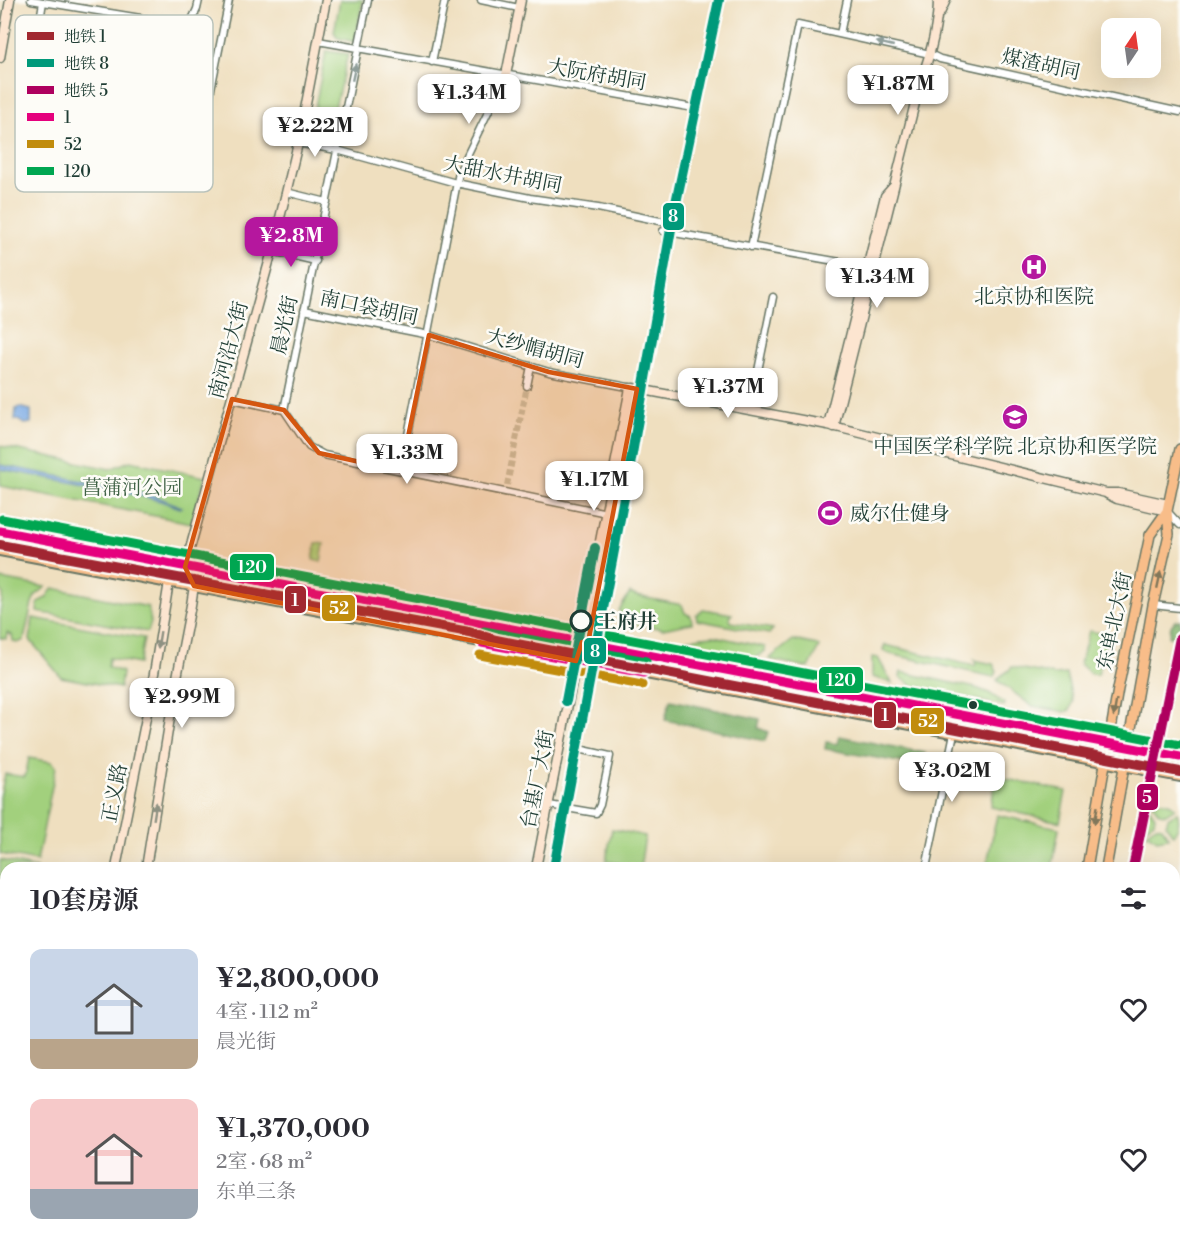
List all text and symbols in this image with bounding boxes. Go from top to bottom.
legend [15,15,213,192]
north arrow [1101,18,1161,78]
map controls [1101,18,1161,78]
text: 地铁 1 [64,27,106,47]
one-way arrow [876,39,894,49]
street label: 煤渣胡同 [999,45,1082,86]
text: 地铁 8 [64,54,109,74]
street label: 大阮府胡同 [545,54,648,96]
one-way arrow [350,62,359,81]
pin: ¥1.87M [849,65,947,116]
text: ¥1.87M [861,72,935,97]
pin: ¥1.34M [420,74,518,125]
text: 地铁 5 [64,81,108,101]
text: ¥1.34M [432,81,506,106]
pin: ¥2.22M [266,107,364,158]
text: 1 [64,108,71,128]
text: ¥2.22M [277,114,353,139]
text: 52 [64,135,82,155]
street label: 大甜水井胡同 [441,152,564,199]
text: 120 [64,162,91,182]
line badge: 8 [662,202,685,231]
text: 8 [668,207,678,227]
pin: ¥2.8M [249,217,333,268]
text: ¥2.8M [259,224,323,249]
hospital icon: 北京协和医院 [1019,252,1049,282]
pin: ¥1.34M [828,258,926,309]
text: ¥1.34M [840,265,914,290]
place label: 北京协和医院 [974,285,1094,310]
street label: 南口袋胡同 [317,286,420,331]
street label: 晨光街 [267,293,304,357]
street label: 南河沿大街 [204,299,254,402]
street label: 大纱帽胡同 [483,324,586,374]
pin: ¥1.37M [679,368,777,419]
text: ¥1.37M [692,375,764,400]
school or university icon: 中国医学科学院 北京协和医学院 [1000,402,1030,432]
pin: ¥1.33M [358,434,456,485]
place label: 中国医学科学院 北京协和医学院 [873,435,1157,460]
text: ¥1.33M [370,441,444,466]
pin: ¥1.17M [545,461,643,512]
text: ¥1.17M [559,468,629,493]
park label: 菖蒲河公园 [82,476,182,501]
sports icon: 威尔仕健身 [815,498,845,528]
place label: 威尔仕健身 [850,502,950,527]
line badge: 120 [229,553,275,581]
text: 120 [237,558,267,578]
street label: 东单北大街 [1093,570,1138,673]
one-way arrow [1154,571,1164,589]
line badge: 1 [284,585,307,614]
text: 1 [291,591,299,611]
line badge: 52 [321,594,356,622]
text: 52 [329,599,349,619]
marker: 王府井 [570,610,592,632]
place label: 王府井 [597,610,657,635]
one-way arrow [154,631,163,650]
line badge: 8 [583,637,607,665]
text: 8 [590,642,600,662]
line badge: 120 [818,666,864,694]
text: 120 [826,671,856,691]
pin: ¥2.99M [133,678,231,729]
text: ¥2.99M [143,685,221,710]
one-way arrow [1110,698,1119,717]
unlabelled marker [967,699,979,711]
line badge: 1 [873,701,897,729]
text: 1 [881,706,889,726]
line badge: 52 [910,707,945,735]
text: 52 [918,712,938,732]
street label: 台基厂大街 [517,728,560,831]
pin: ¥3.02M [903,752,1001,803]
text: ¥3.02M [913,759,991,784]
street label: 正义路 [97,761,133,825]
line badge: 5 [1136,783,1159,811]
text: 5 [1142,788,1152,808]
one-way arrow [151,801,160,820]
one-way arrow [1091,805,1100,824]
icon: filters [1117,882,1150,915]
text: 10套房源 [30,885,139,917]
text: ¥2,800,000 [216,963,379,995]
icon: home [78,973,150,1045]
icon: heart [1117,993,1150,1026]
text: 4室 · 112 m² [216,1000,318,1025]
text: 晨光街 [216,1030,276,1055]
text: ¥1,370,000 [216,1113,370,1145]
icon: home [78,1123,150,1195]
icon: heart [1117,1143,1150,1176]
text: 2室 · 68 m² [216,1150,312,1175]
text: 东单三条 [216,1180,296,1205]

